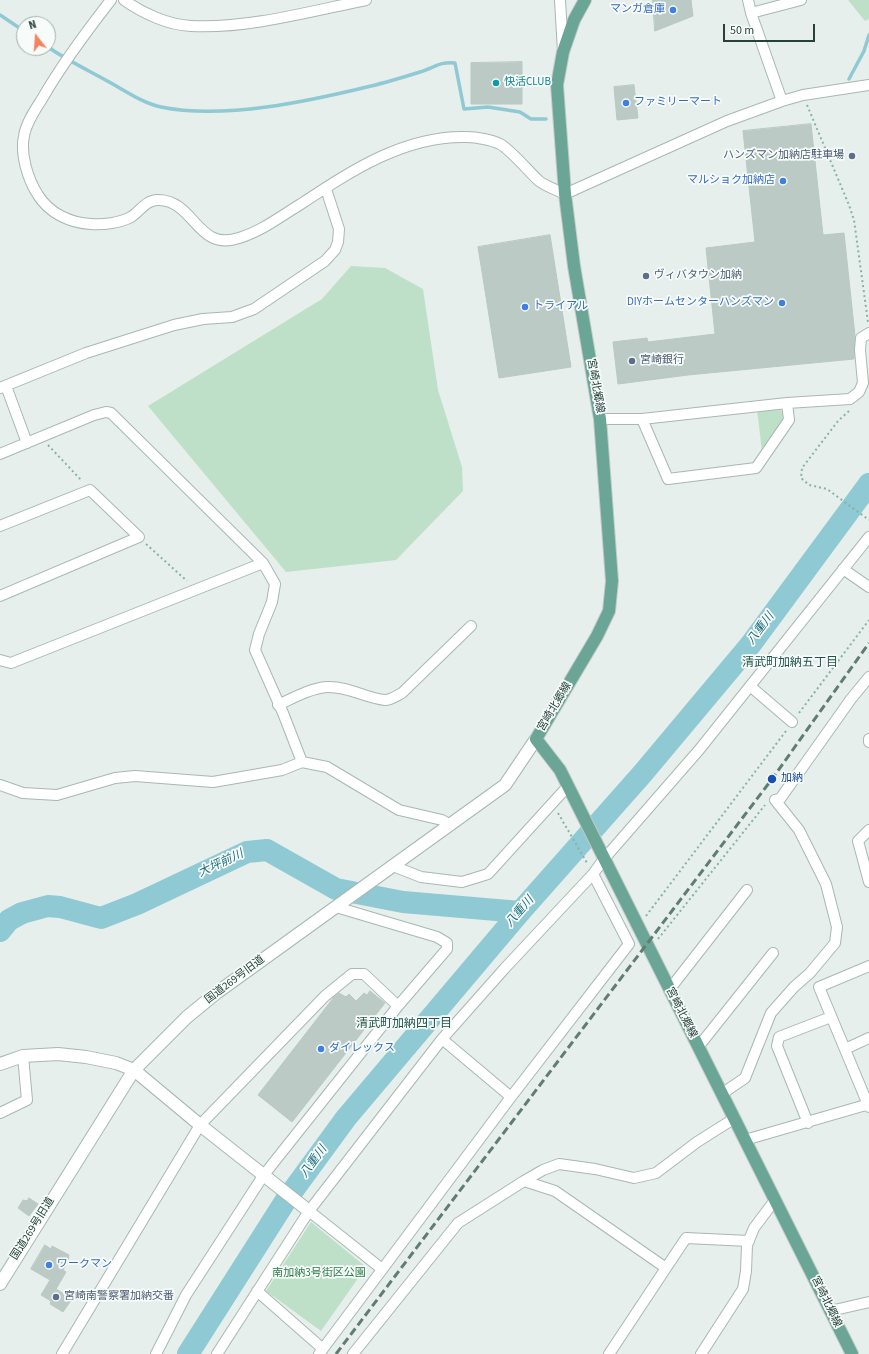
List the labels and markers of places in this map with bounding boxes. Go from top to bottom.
place label: マンガ倉庫 [610,3,665,17]
marker: マンガ倉庫 [668,5,678,15]
place label: 快活CLUB [504,76,551,90]
marker: 快活CLUB [491,78,501,88]
place label: ファミリーマート [634,96,722,110]
marker: ファミリーマート [621,98,631,108]
place label: ハンズマン加納店駐車場 [723,149,844,163]
marker: ハンズマン加納店駐車場 [847,151,857,161]
place label: マルショク加納店 [687,174,775,188]
marker: マルショク加納店 [778,176,788,186]
place label: ヴィバタウン加納 [654,269,742,283]
marker: ヴィバタウン加納 [641,271,651,281]
place label: DIYホームセンターハンズマン [627,296,774,310]
marker: DIYホームセンターハンズマン [777,298,787,308]
place label: トライアル [533,300,588,314]
marker: トライアル [520,302,530,312]
place label: 宮崎銀行 [640,354,684,368]
marker: 宮崎銀行 [627,356,637,366]
place label: 加納 [781,772,803,786]
marker: 加納 [766,773,778,785]
place label: ダイレックス [329,1042,395,1056]
marker: ダイレックス [316,1044,326,1054]
place label: ワークマン [57,1258,112,1272]
marker: ワークマン [44,1260,54,1270]
place label: 宮崎南警察署加納交番 [64,1290,174,1304]
marker: 宮崎南警察署加納交番 [51,1292,61,1302]

